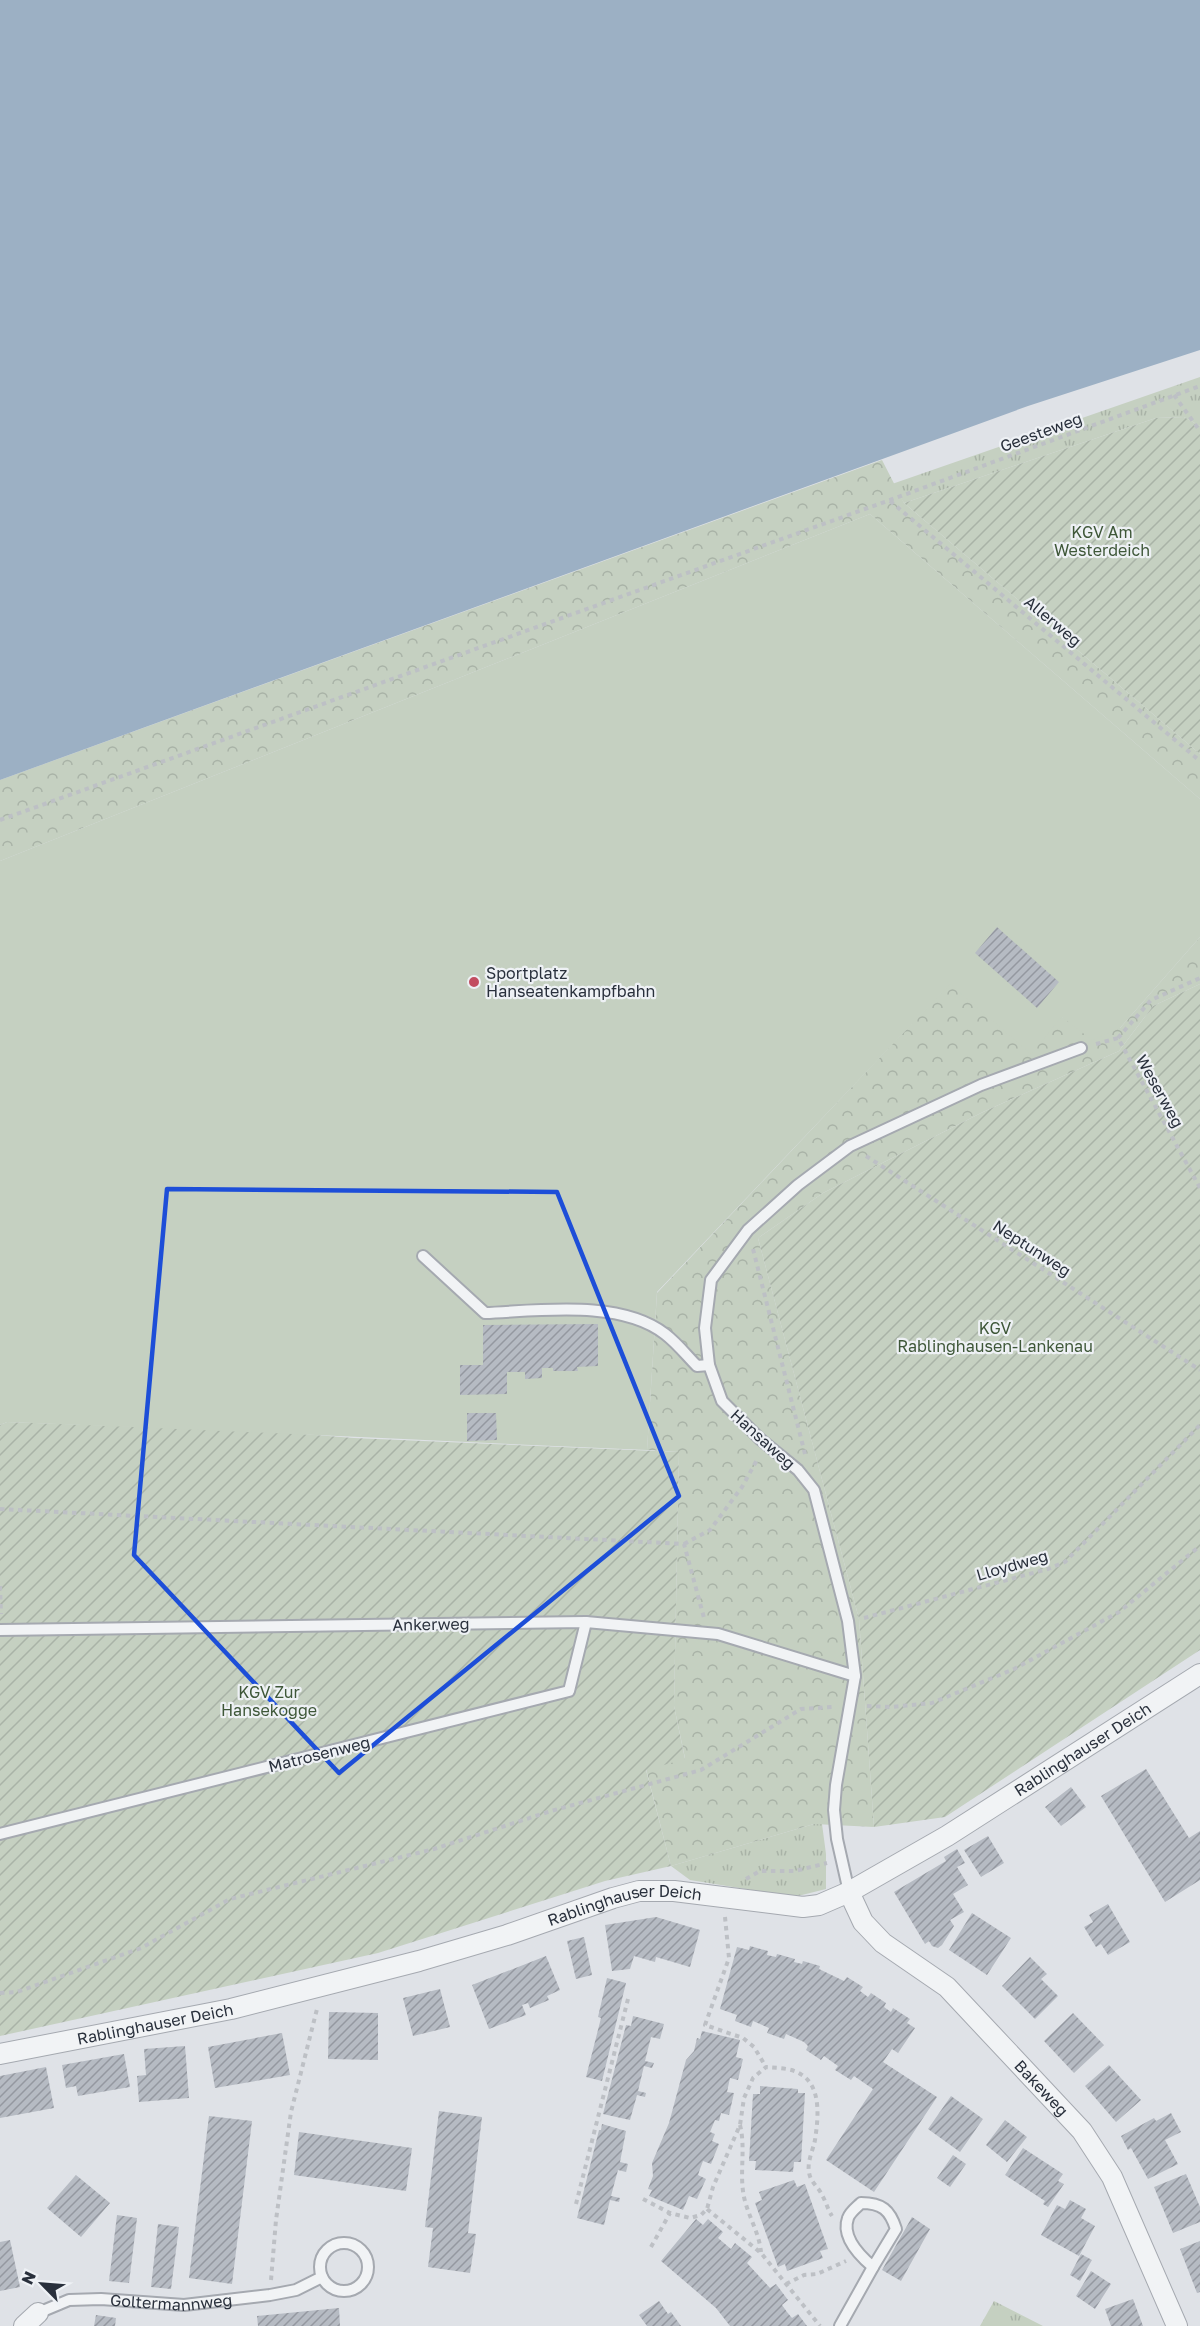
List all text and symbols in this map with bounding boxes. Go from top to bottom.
street label: Geesteweg [997,408,1085,456]
park label: KGV Am Westerdeich [1054,522,1150,560]
street label: Allerweg [1020,591,1086,651]
place label: Sportplatz Hanseatenkampfbahn [486,963,655,1001]
marker: Sportplatz Hanseatenkampfbahn [467,975,481,989]
street label: Weserweg [1132,1051,1188,1131]
street label: Neptunweg [989,1215,1075,1281]
park label: KGV Rablinghausen-Lankenau [897,1318,1093,1356]
street label: Hansaweg [726,1405,800,1473]
street label: Lloydweg [974,1545,1050,1585]
street label: Ankerweg [392,1613,470,1635]
park label: KGV Zur Hansekogge [221,1682,317,1720]
street label: Rablinghauser Deich [1010,1698,1155,1800]
street label: Matrosenweg [266,1732,372,1776]
street label: Rablinghauser Deich [545,1881,703,1930]
street label: Rablinghauser Deich [75,1999,235,2049]
street label: Bakeweg [1010,2056,1073,2120]
north arrow [12,2254,72,2314]
text: N [17,2268,40,2287]
street label: Goltermannweg [109,2289,233,2315]

